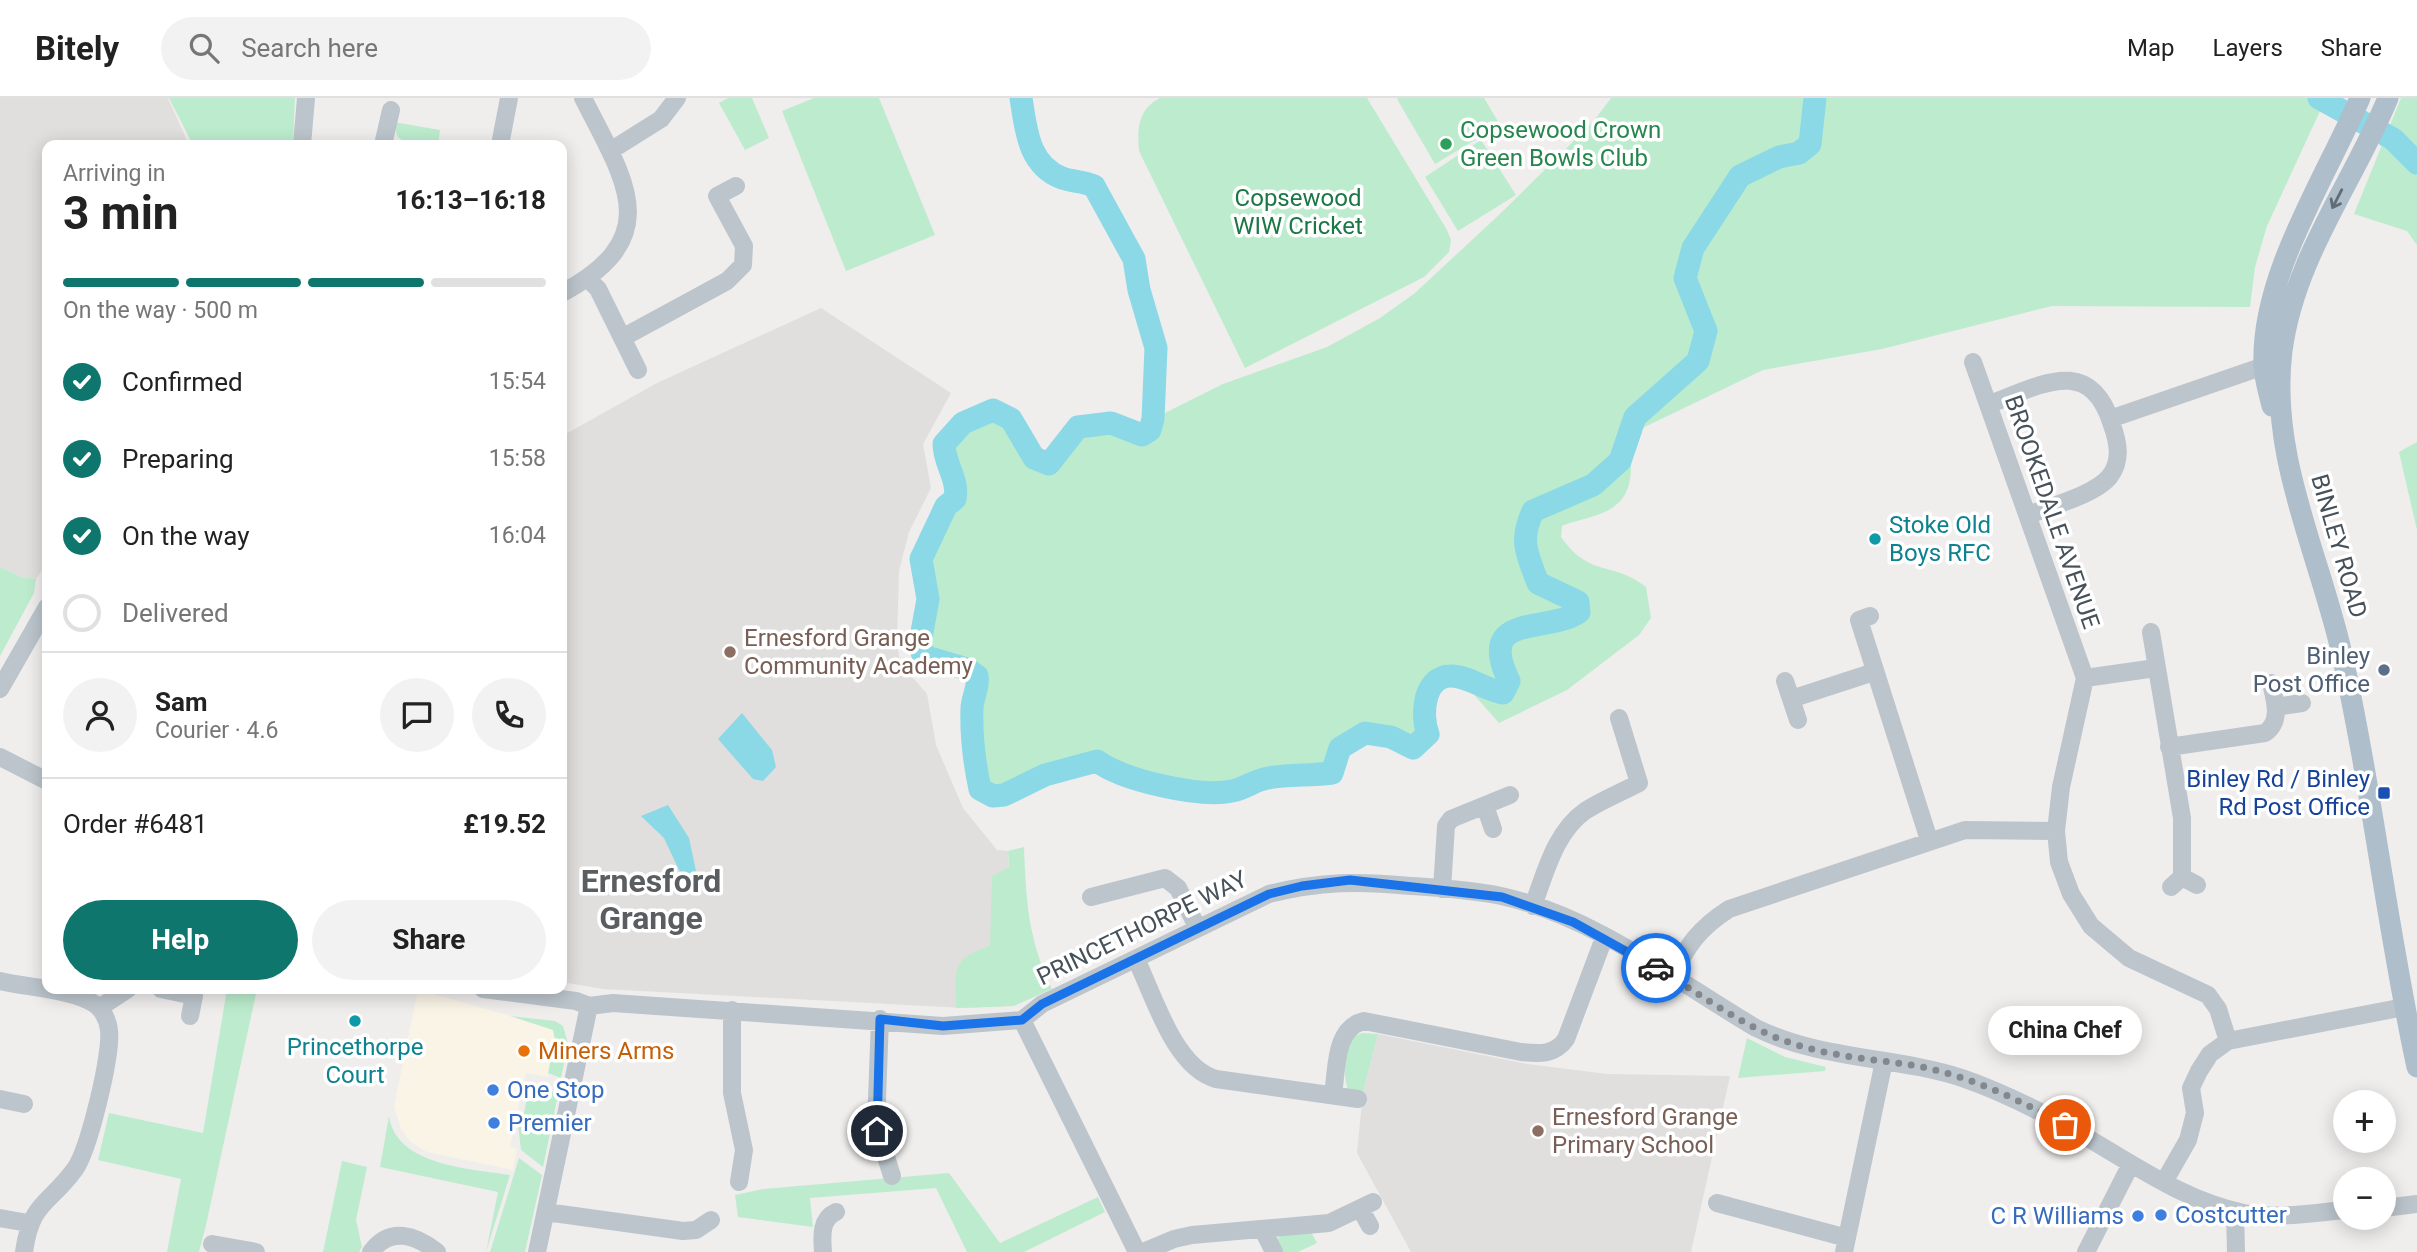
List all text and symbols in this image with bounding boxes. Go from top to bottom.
search box [161,17,651,80]
text: Bitely [35,29,119,68]
icon: search [185,29,223,67]
text: Search here [241,33,378,63]
text: Map [2127,34,2175,62]
text: Layers [2213,34,2283,62]
text: Share [2321,34,2382,62]
place label: Copsewood Crown Green Bowls Club [1460,116,1661,172]
marker: Copsewood Crown Green Bowls Club [1438,136,1454,152]
text: Arriving in [63,160,166,187]
park label: Copsewood WIW Cricket [1233,184,1363,240]
text: 16:13–16:18 [396,185,546,215]
text: 3 min [63,186,179,240]
one-way arrow [2330,189,2344,209]
text: On the way · 500 m [63,297,258,324]
icon: check [63,363,101,401]
text: Confirmed [122,367,243,397]
text: 15:54 [489,368,546,395]
street label: BROOKEDALE AVENUE [1999,392,2105,632]
icon: check [63,440,101,478]
text: Preparing [122,444,234,474]
text: 15:58 [489,445,546,472]
street label: BINLEY ROAD [2305,471,2373,621]
place label: Stoke Old Boys RFC [1889,511,1991,567]
icon: check [63,517,101,555]
text: On the way [122,521,250,551]
text: 16:04 [489,522,546,549]
marker: Stoke Old Boys RFC [1867,531,1883,547]
text: Delivered [122,598,229,628]
place label: Ernesford Grange Community Academy [744,624,973,680]
place label: Binley Post Office [2253,642,2371,698]
marker: Ernesford Grange Community Academy [722,644,738,660]
marker: Binley Post Office [2376,662,2392,678]
button: person [63,678,137,752]
button: chat [380,678,454,752]
button: phone [472,678,546,752]
text: Sam [155,687,207,717]
text: Courier · 4.6 [155,717,278,744]
place label: Binley Rd / Binley Rd Post Office [2186,765,2371,821]
marker: Binley Rd / Binley Rd Post Office [2376,785,2392,801]
text: Order #6481 [63,809,208,839]
text: £19.52 [463,809,546,839]
district label: Ernesford Grange [581,862,721,937]
street label: PRINCETHORPE WAY [1032,865,1252,991]
button: Help [63,900,298,980]
button: Share [312,900,546,980]
courier [1621,933,1691,1003]
icon: car [1637,949,1675,987]
callout: China Chef [1988,1006,2142,1055]
marker: Princethorpe Court [347,1013,363,1029]
text: China Chef [2008,1017,2122,1044]
place label: Princethorpe Court [287,1033,423,1089]
place label: Miners Arms [538,1037,674,1065]
marker: Miners Arms [516,1043,532,1059]
place label: One Stop [507,1076,604,1104]
marker: One Stop [485,1082,501,1098]
map controls [2333,1090,2396,1230]
button: + [2333,1090,2396,1153]
pin [2035,1095,2095,1155]
pin [847,1101,907,1161]
place label: Ernesford Grange Primary School [1552,1103,1738,1159]
icon: bag [2046,1106,2084,1144]
place label: Premier [508,1109,592,1137]
icon: home [858,1112,896,1150]
marker: Premier [486,1115,502,1131]
marker: Ernesford Grange Primary School [1530,1123,1546,1139]
button: − [2333,1167,2396,1230]
place label: Costcutter [2175,1201,2287,1229]
place label: C R Williams [1991,1202,2124,1230]
marker: Costcutter [2153,1207,2169,1223]
marker: C R Williams [2130,1208,2146,1224]

